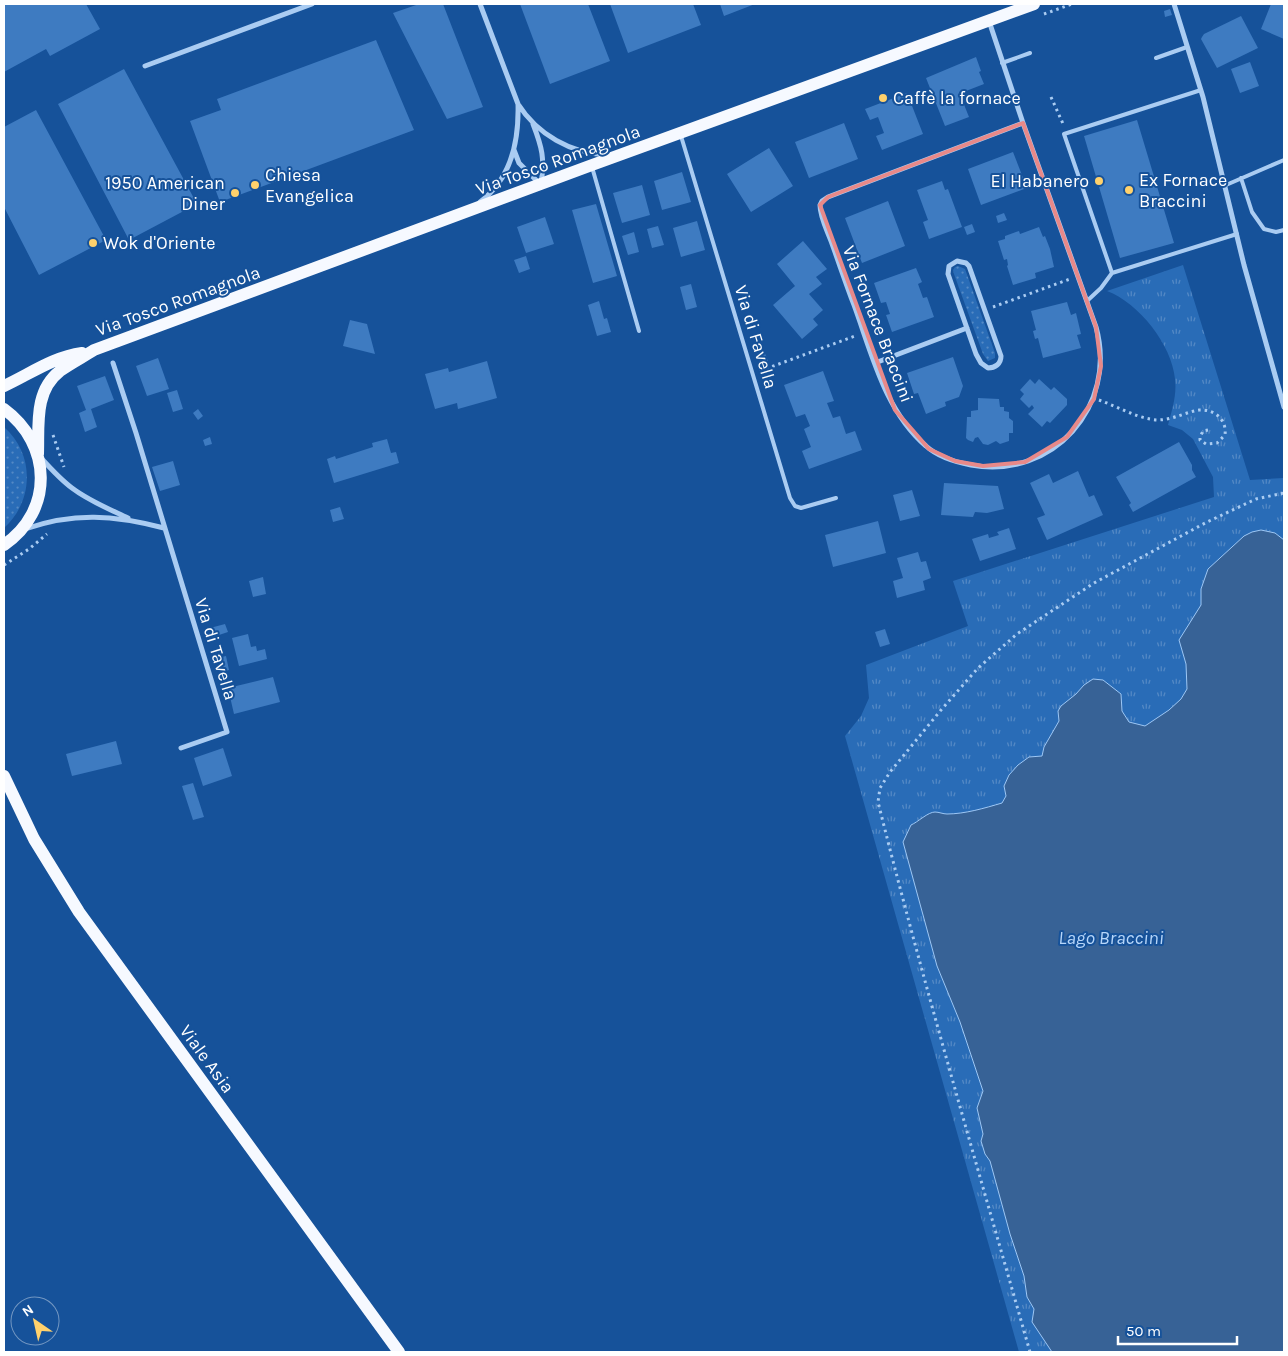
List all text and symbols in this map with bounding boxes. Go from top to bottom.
place label: Caffè la fornace [893,87,1021,109]
marker: Caffè la fornace [877,92,889,104]
street label: Via Tosco Romagnola [473,120,643,200]
place label: Chiesa Evangelica [265,164,354,207]
place label: Ex Fornace Braccini [1139,169,1227,212]
place label: El Habanero [991,170,1089,192]
place label: 1950 American Diner [105,172,225,215]
marker: El Habanero [1093,175,1105,187]
marker: Chiesa Evangelica [249,179,261,191]
marker: Ex Fornace Braccini [1123,184,1135,196]
marker: 1950 American Diner [229,187,241,199]
place label: Wok d'Oriente [103,232,215,254]
marker: Wok d'Oriente [87,237,99,249]
street label: Via Fornace Braccini [838,242,918,406]
street label: Via Tosco Romagnola [93,261,263,341]
street label: Via di Favella [730,283,782,391]
street label: Via di Tavella [190,595,242,703]
water label: Lago Braccini [1058,927,1164,949]
street label: Viale Asia [175,1021,239,1097]
north arrow [10,1296,60,1346]
text: N [19,1301,37,1320]
scale bar [1118,1314,1237,1346]
text: 50 m [1126,1322,1161,1340]

